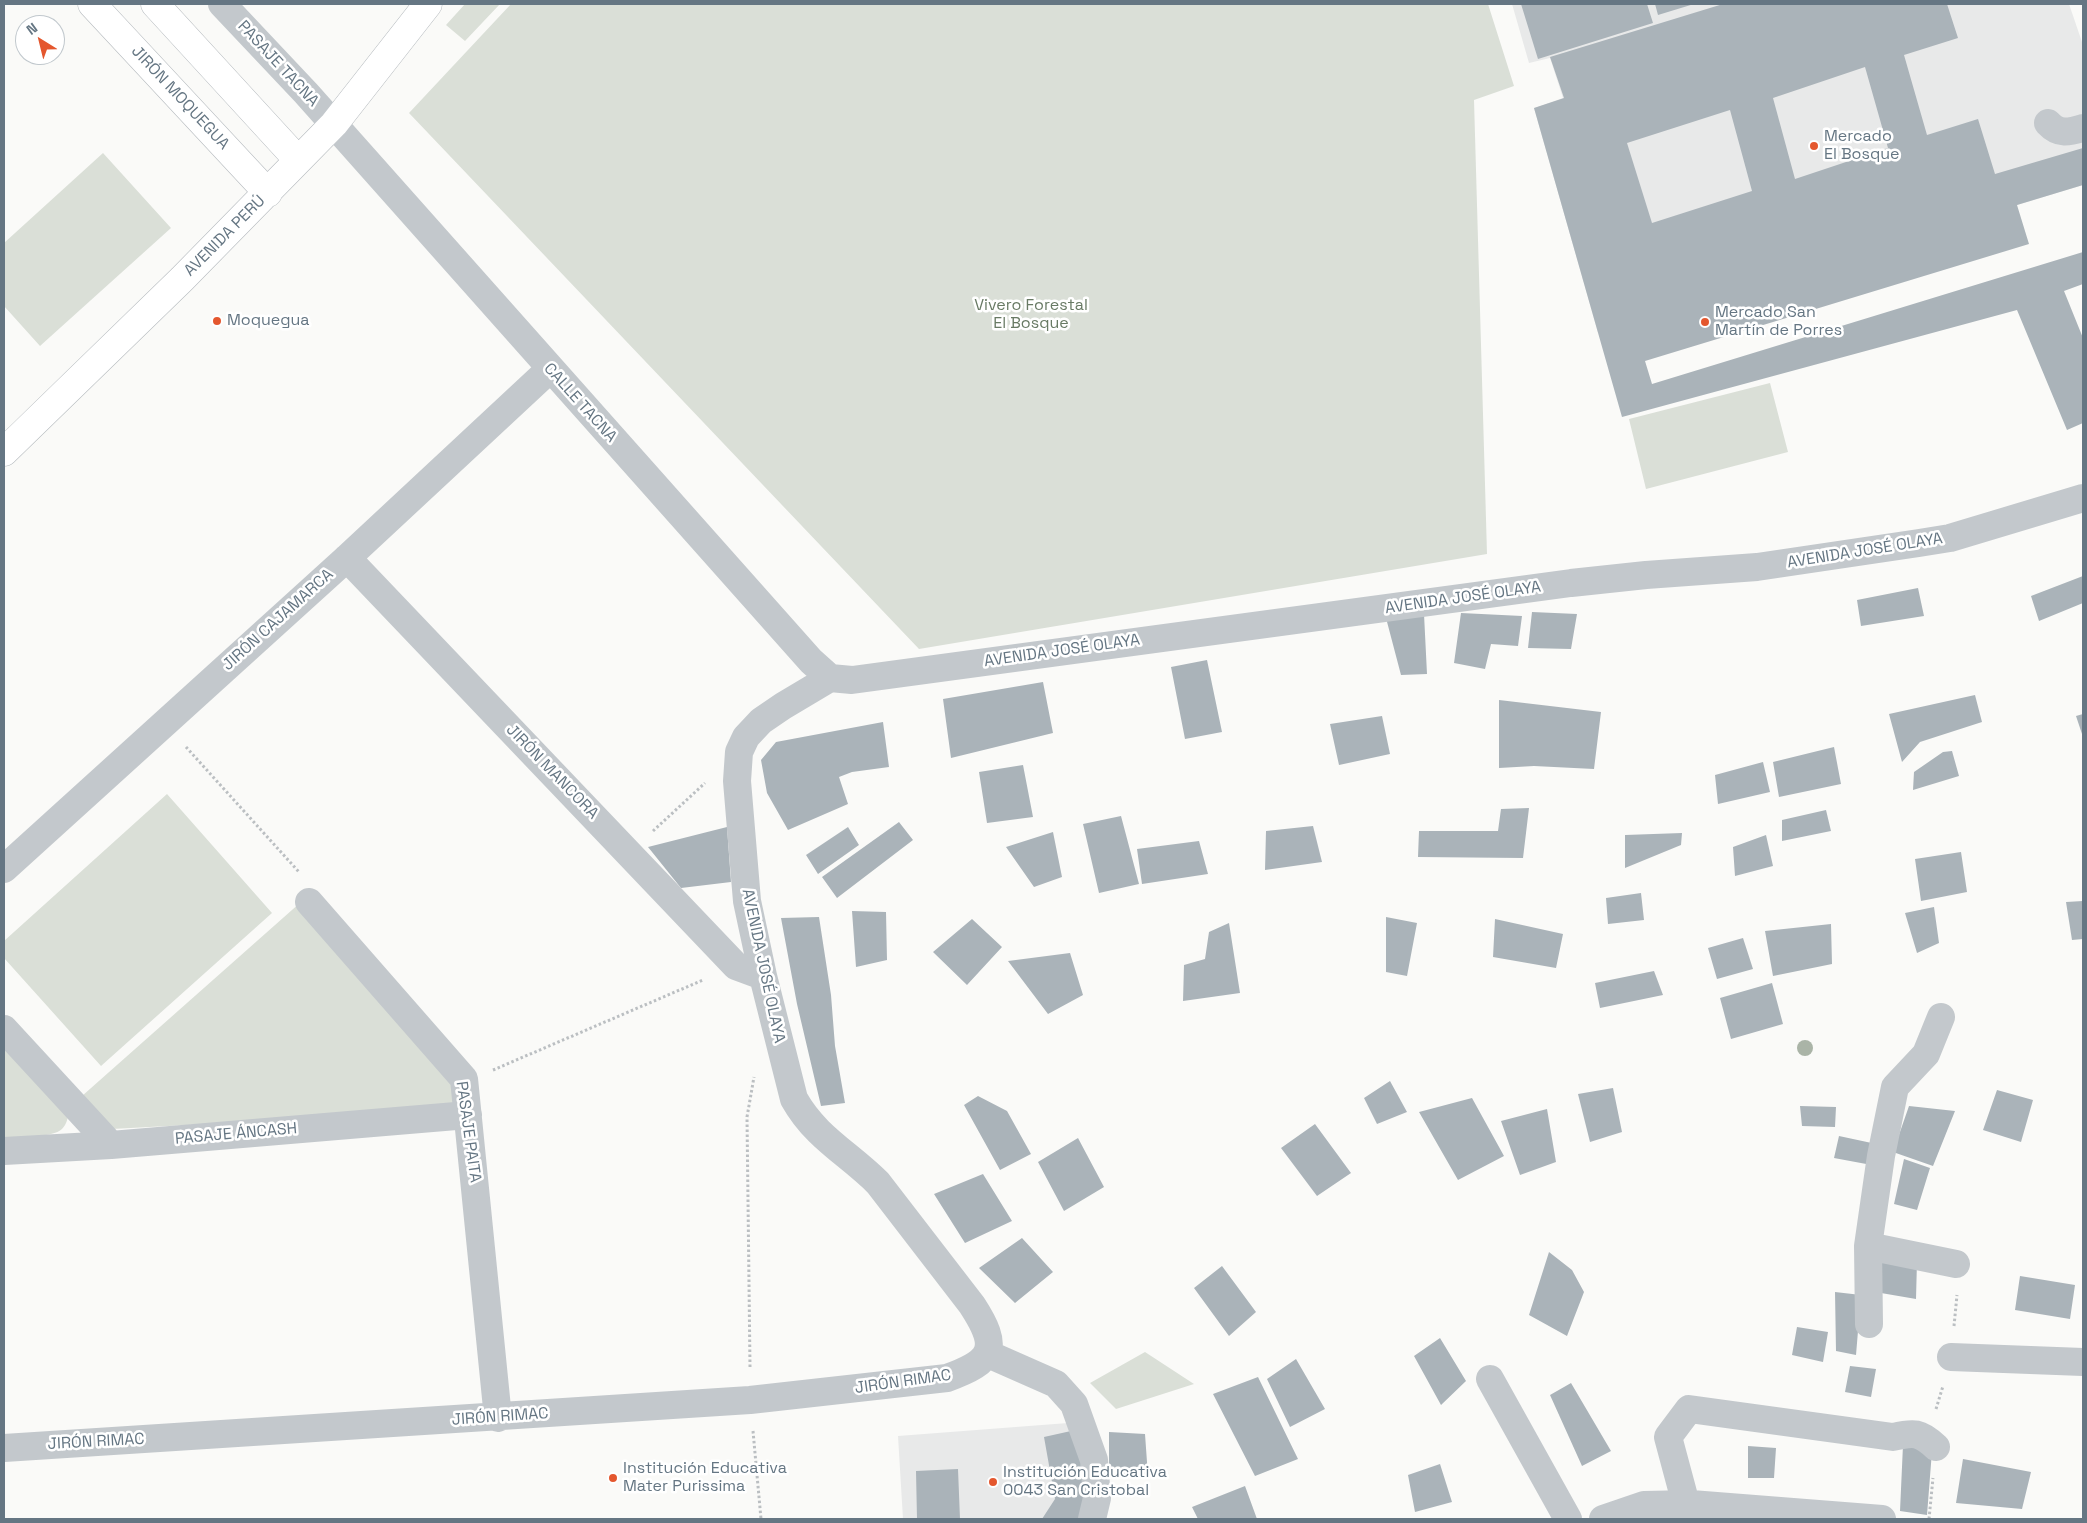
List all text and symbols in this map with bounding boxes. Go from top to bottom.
north arrow [15,15,65,65]
street label: PASAJE TACNA [233,17,323,111]
text: N [23,19,41,39]
street label: JIRÓN MOQUEGUA [127,42,233,154]
place label: Mercado El Bosque [1824,127,1900,165]
marker: Mercado El Bosque [1808,140,1820,152]
street label: AVENIDA PERÚ [180,191,270,281]
park label: Vivero Forestal El Bosque [974,296,1088,334]
place label: Mercado San Martín de Porres [1715,303,1842,341]
place label: Moquegua [227,311,310,331]
marker: Moquegua [211,315,223,327]
marker: Mercado San Martín de Porres [1699,316,1711,328]
street label: CALLE TACNA [539,359,621,447]
street label: AVENIDA JOSÉ OLAYA [1786,529,1944,573]
street label: JIRÓN CAJAMARCA [219,565,337,675]
street label: AVENIDA JOSÉ OLAYA [1384,578,1542,618]
street label: AVENIDA JOSÉ OLAYA [983,631,1141,671]
street label: JIRÓN MANCORA [502,721,602,823]
street label: AVENIDA JOSÉ OLAYA [737,887,789,1045]
street label: PASAJE PAITA [451,1080,485,1184]
street label: PASAJE ÁNCASH [174,1119,298,1149]
street label: JIRÓN RIMAC [854,1366,952,1398]
street label: JIRÓN RIMAC [451,1404,549,1430]
street label: JIRÓN RIMAC [47,1430,145,1454]
place label: Institución Educativa Mater Purissima [623,1459,787,1497]
place label: Institución Educativa 0043 San Cristobal [1003,1463,1167,1501]
marker: Institución Educativa Mater Purissima [607,1472,619,1484]
marker: Institución Educativa 0043 San Cristobal [987,1476,999,1488]

